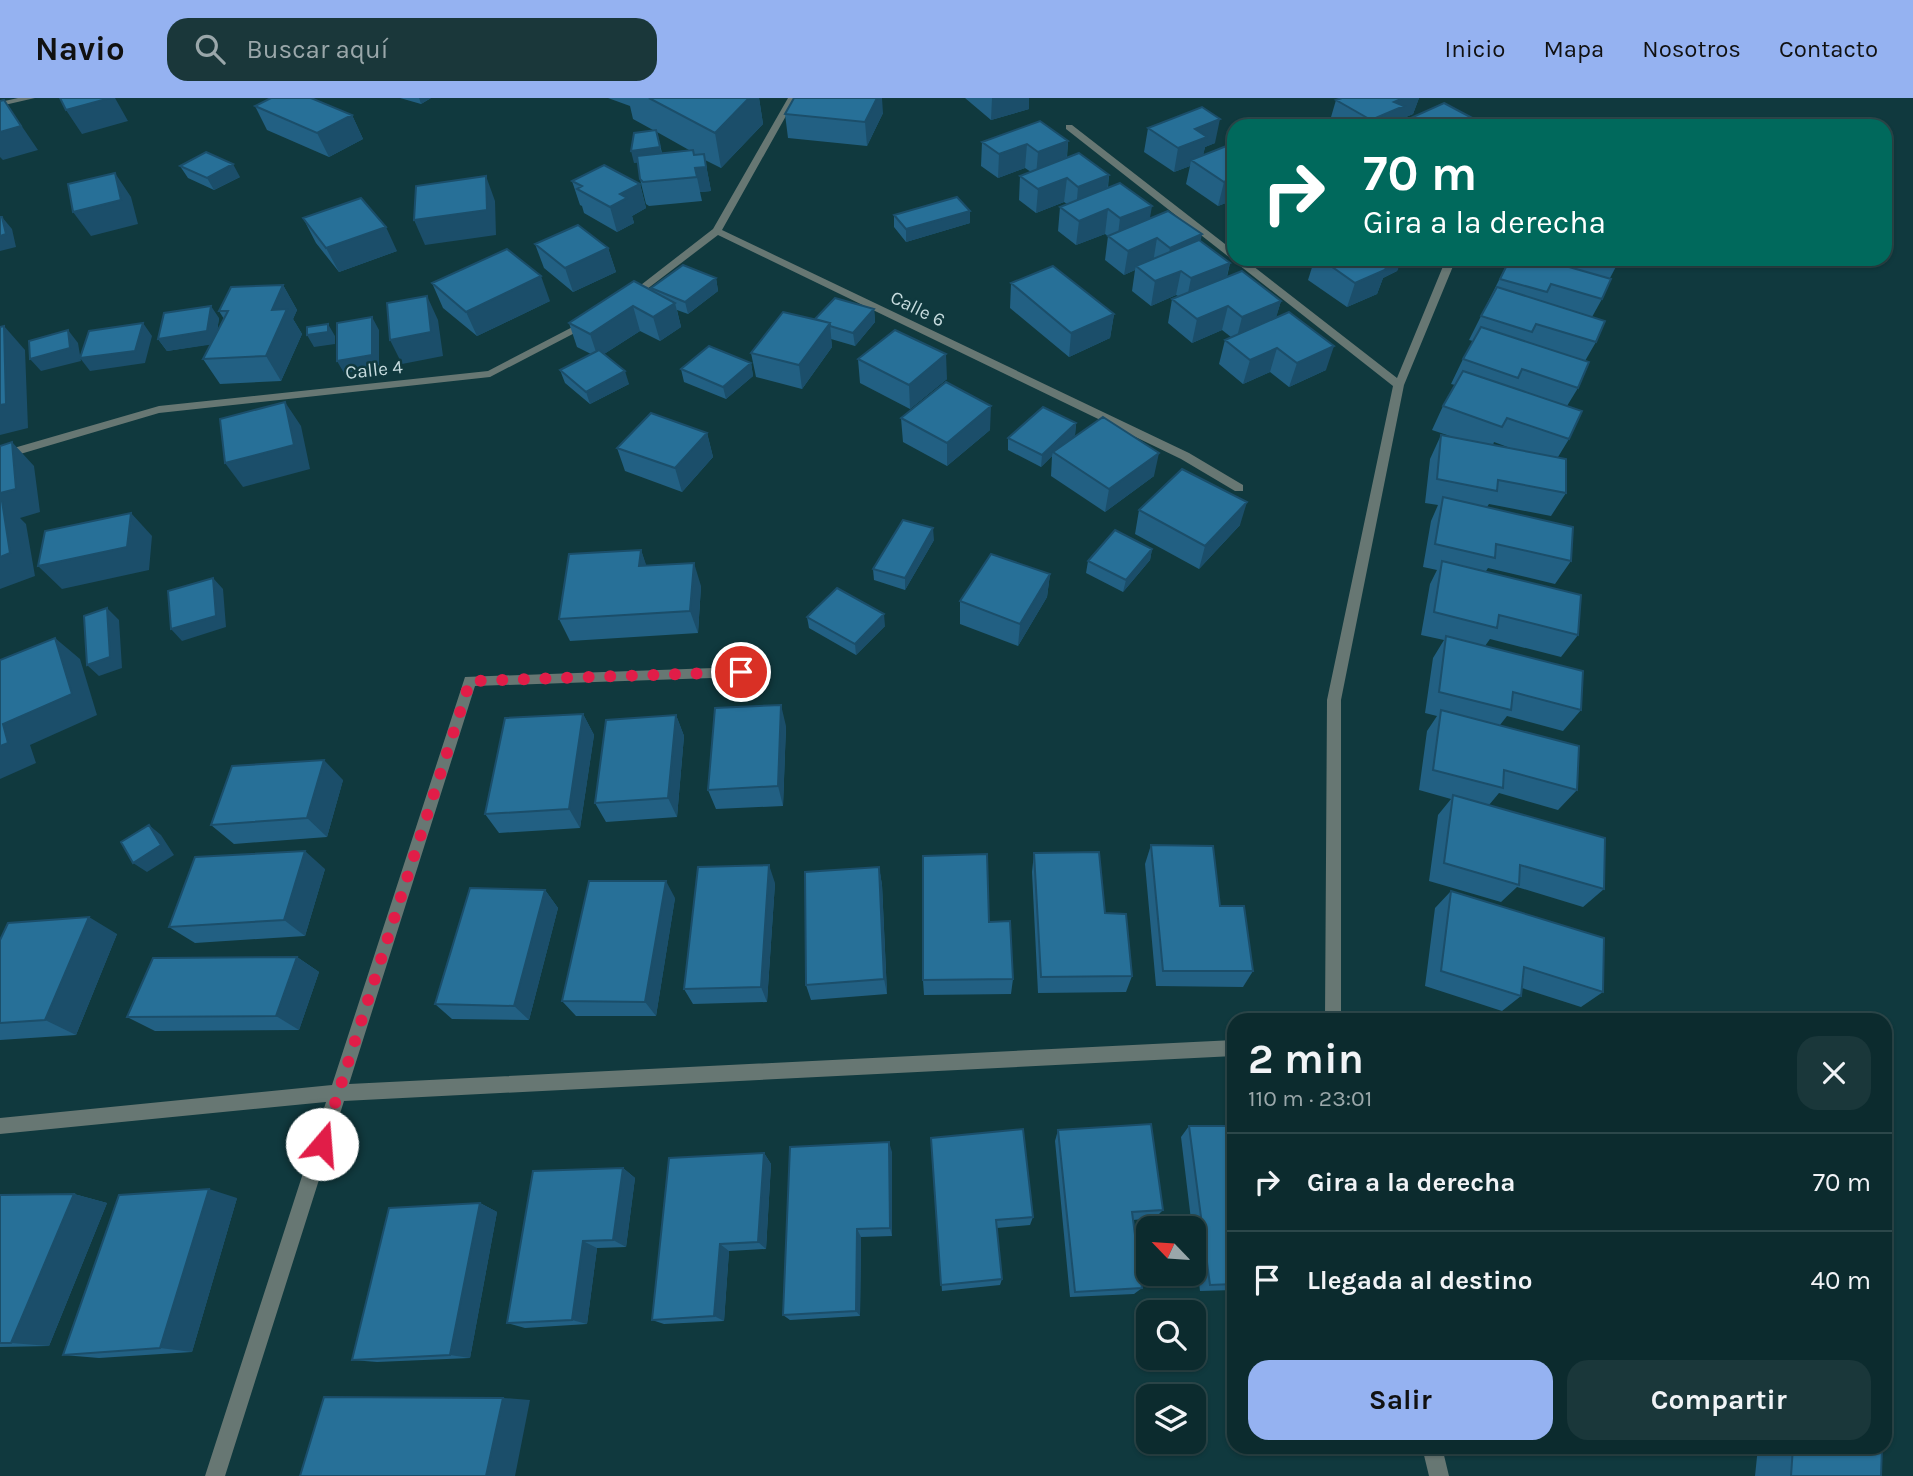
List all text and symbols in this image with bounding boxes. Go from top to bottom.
search box [167,18,657,81]
text: Navio [35,30,125,68]
icon: search [191,30,229,68]
text: Buscar aquí [247,34,388,65]
text: Inicio [1444,35,1505,63]
text: Mapa [1543,35,1604,63]
text: Nosotros [1642,35,1741,63]
text: Contacto [1779,35,1878,63]
text: 70 m [1363,145,1477,202]
icon: right [1248,147,1339,238]
text: Gira a la derecha [1363,204,1606,241]
street label: Calle 6 [887,286,948,331]
street label: Calle 4 [344,356,404,384]
pin [711,642,771,702]
icon: arrive [722,653,760,691]
text: 2 min [1248,1034,1364,1084]
button: close [1797,1036,1871,1110]
text: 110 m · 23:01 [1248,1085,1372,1112]
position arrow [285,1107,359,1181]
icon: right [1248,1163,1286,1201]
text: Gira a la derecha [1307,1167,1516,1198]
text: 70 m [1813,1167,1871,1198]
north arrow [1136,1216,1206,1286]
map controls [1136,1216,1206,1454]
icon: arrive [1248,1261,1286,1299]
text: Llegada al destino [1307,1265,1533,1296]
text: 40 m [1811,1265,1871,1296]
button: search [1136,1300,1206,1370]
button: Salir [1248,1360,1553,1440]
button: Compartir [1567,1360,1871,1440]
button: layers [1136,1384,1206,1454]

